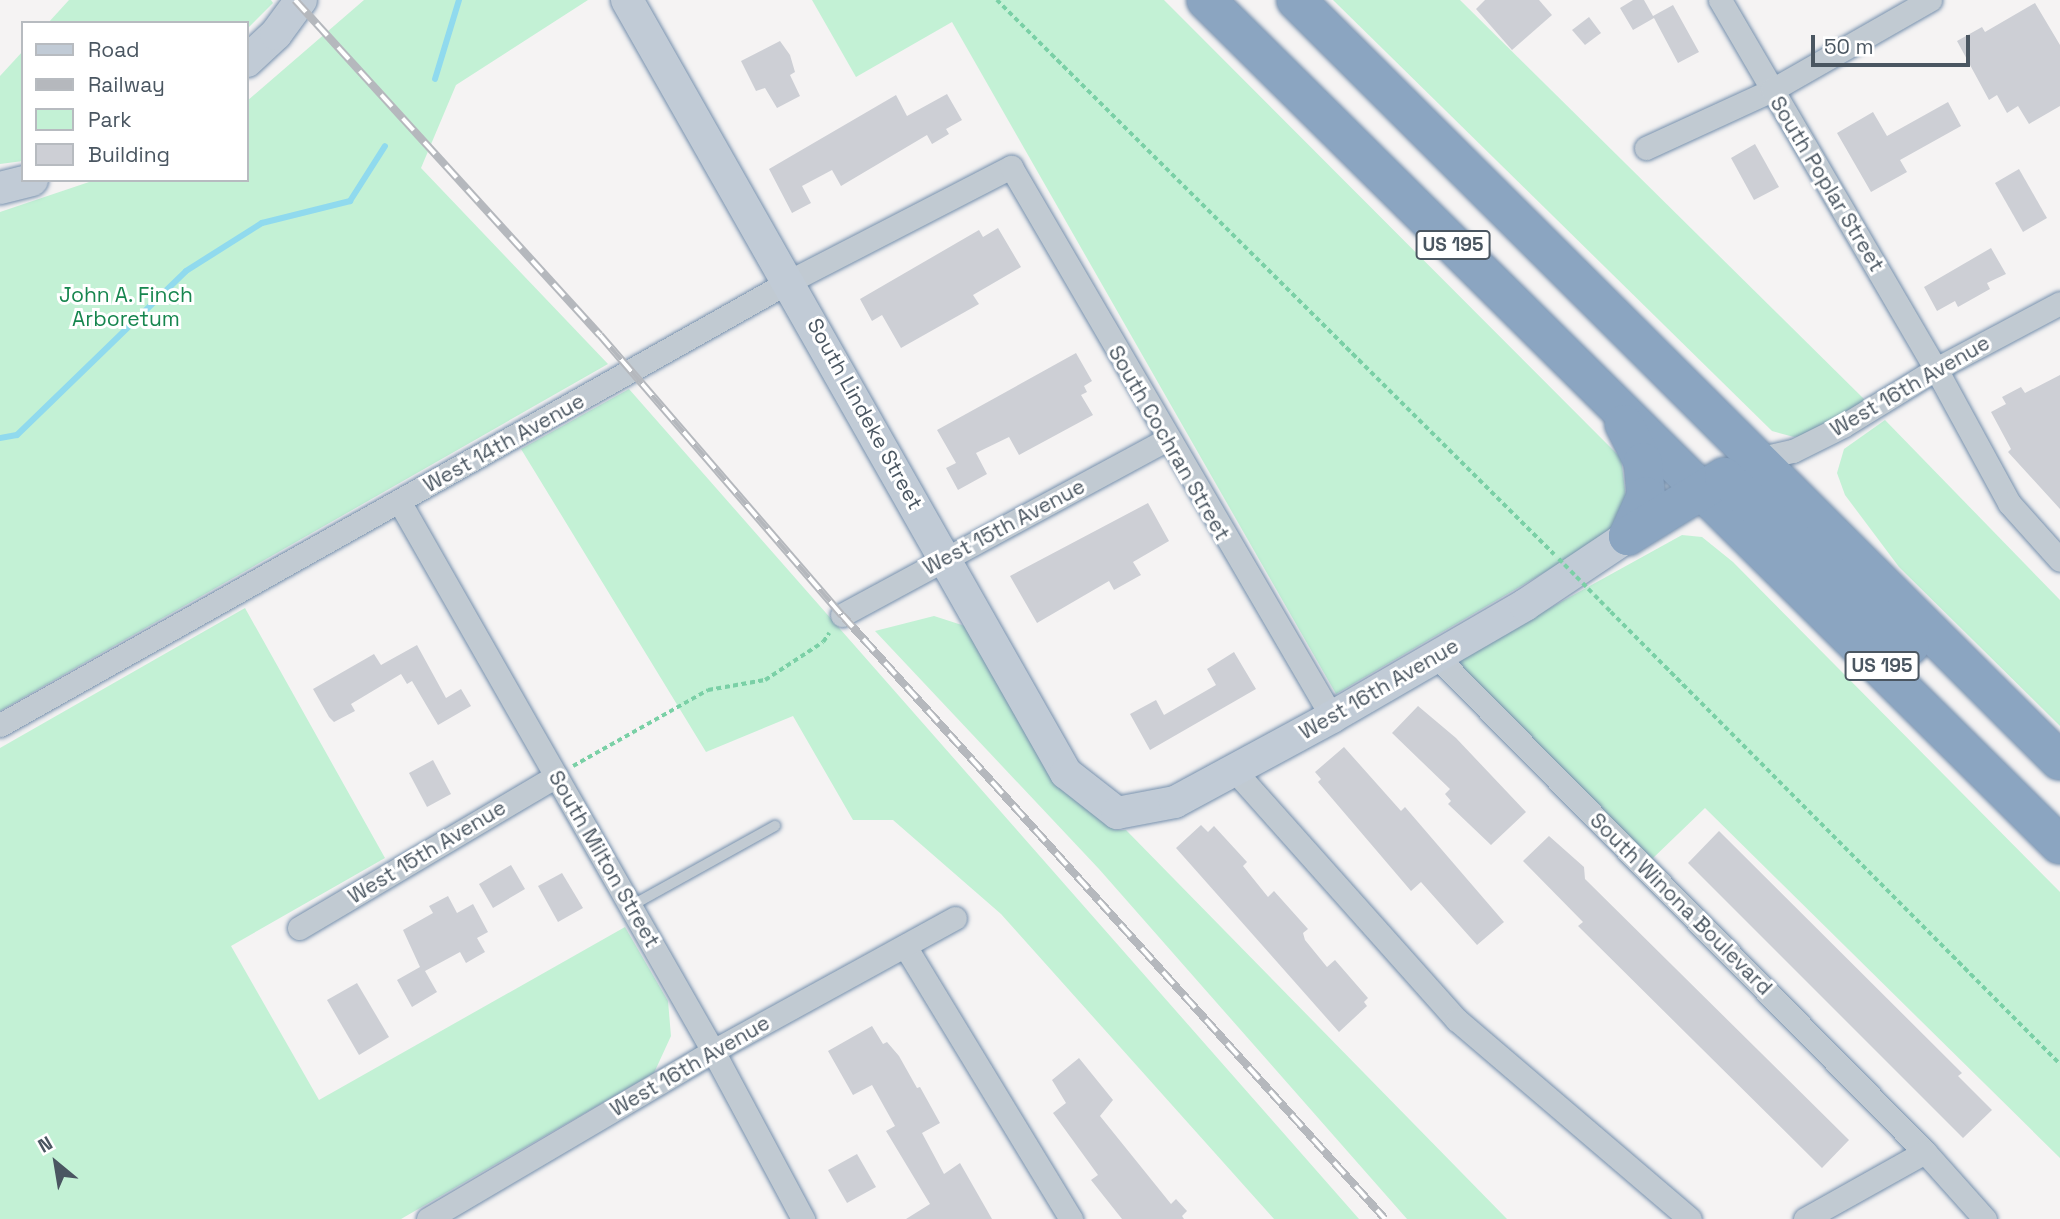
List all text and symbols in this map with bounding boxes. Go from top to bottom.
legend [21,21,248,182]
scale bar [1815,21,1974,65]
text: 50 m [1824,33,1874,60]
text: Road [88,36,140,63]
text: Railway [88,71,165,98]
street label: South Poplar Street [1765,92,1889,276]
text: Park [88,106,132,133]
text: Building [88,141,170,168]
road number: US 195 [1414,230,1492,260]
park label: John A. Finch Arboretum [59,282,193,332]
street label: South Lindeke Street [802,314,928,514]
street label: West 16th Avenue [1826,330,1994,442]
street label: South Cochran Street [1103,341,1235,545]
street label: West 14th Avenue [419,388,589,498]
street label: West 15th Avenue [919,474,1089,580]
street label: West 16th Avenue [1295,633,1463,745]
road number: US 195 [1843,650,1920,681]
street label: South Milton Street [543,766,665,952]
street label: West 15th Avenue [343,795,511,909]
street label: South Winona Boulevard [1585,808,1777,1000]
street label: West 16th Avenue [606,1010,774,1122]
north arrow [21,1128,91,1198]
text: N [33,1130,57,1158]

